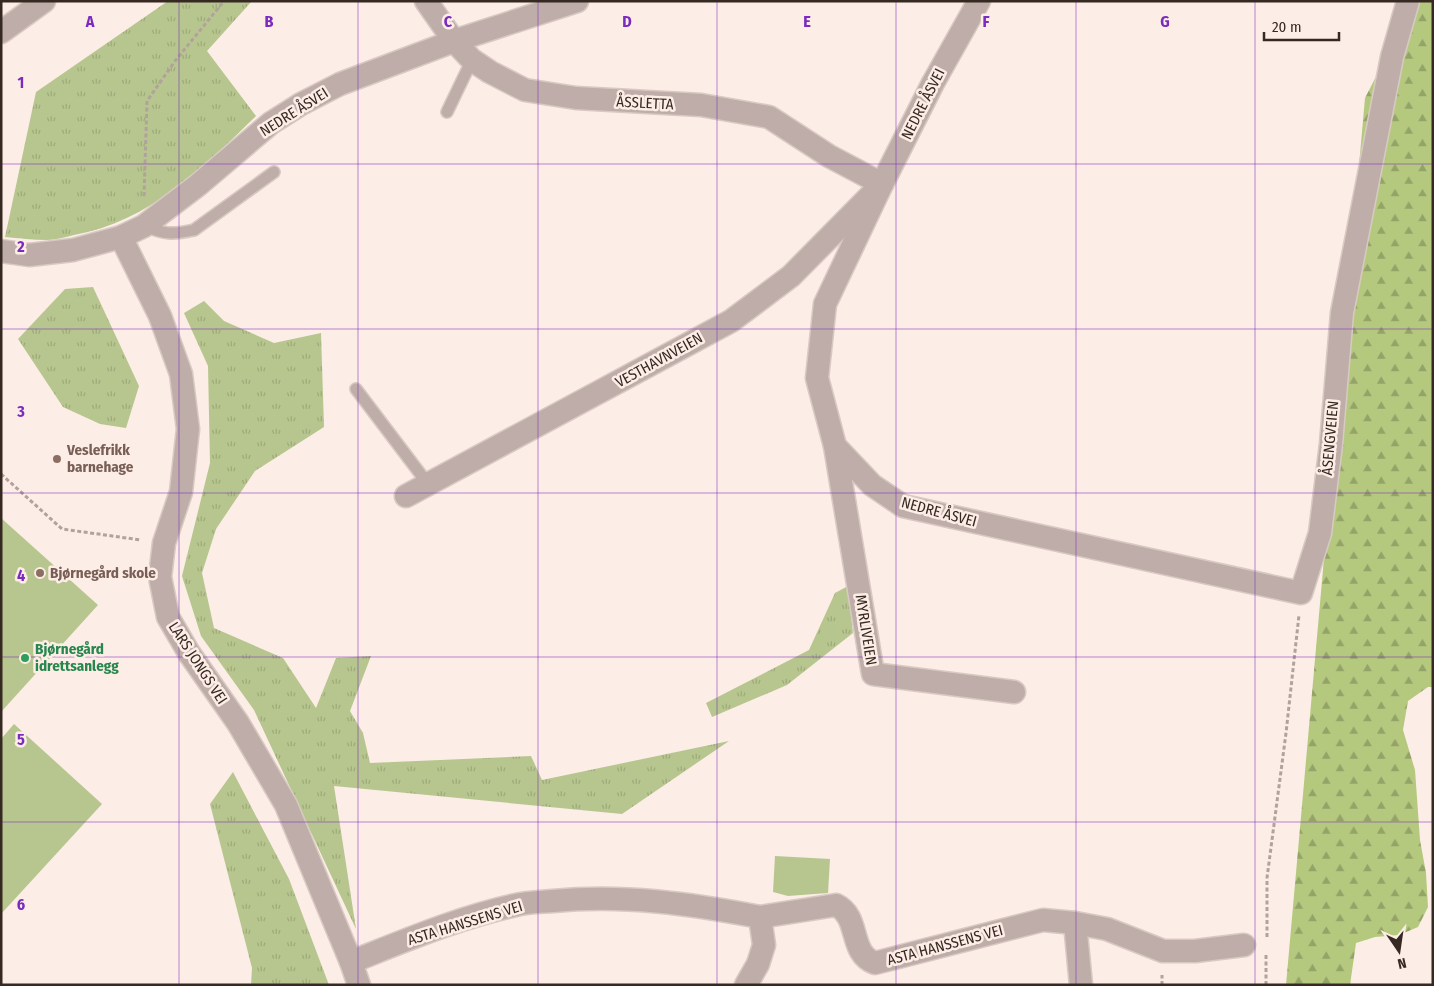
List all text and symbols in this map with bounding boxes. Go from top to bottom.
scale bar [1264,10,1339,42]
text: A [85,12,95,31]
text: B [265,12,274,31]
text: C [444,12,453,31]
text: D [622,12,632,31]
text: E [803,12,811,31]
text: F [982,12,990,31]
text: G [1160,12,1170,31]
text: 20 m [1272,18,1302,36]
street label: NEDRE ÅSVEI [897,66,949,142]
text: 1 [18,73,24,92]
street label: NEDRE ÅSVEI [256,84,332,140]
street label: ÅSSLETTA [616,93,674,113]
text: 2 [16,237,25,256]
street label: VESTHAVNVEIEN [612,329,706,391]
street label: ÅSENGVEIEN [1318,400,1342,476]
text: 3 [16,402,25,421]
place label: Veslefrikk barnehage [66,441,134,476]
marker: Veslefrikk barnehage [51,453,63,465]
street label: NEDRE ÅSVEI [899,493,979,531]
place label: Bjørnegård skole [50,564,156,582]
text: 4 [17,566,25,585]
marker: Bjørnegård skole [34,567,46,579]
street label: MYRLIVEIEN [852,593,880,667]
street label: LARS JONGS VEI [165,619,231,707]
place label: Bjørnegård idrettsanlegg [35,640,119,675]
marker: Bjørnegård idrettsanlegg [19,652,31,664]
text: 5 [17,730,25,749]
text: 6 [17,895,25,914]
street label: ASTA HANSSENS VEI [405,897,525,949]
street label: ASTA HANSSENS VEI [885,921,1005,969]
north arrow [1374,926,1424,976]
text: N [1396,954,1408,972]

